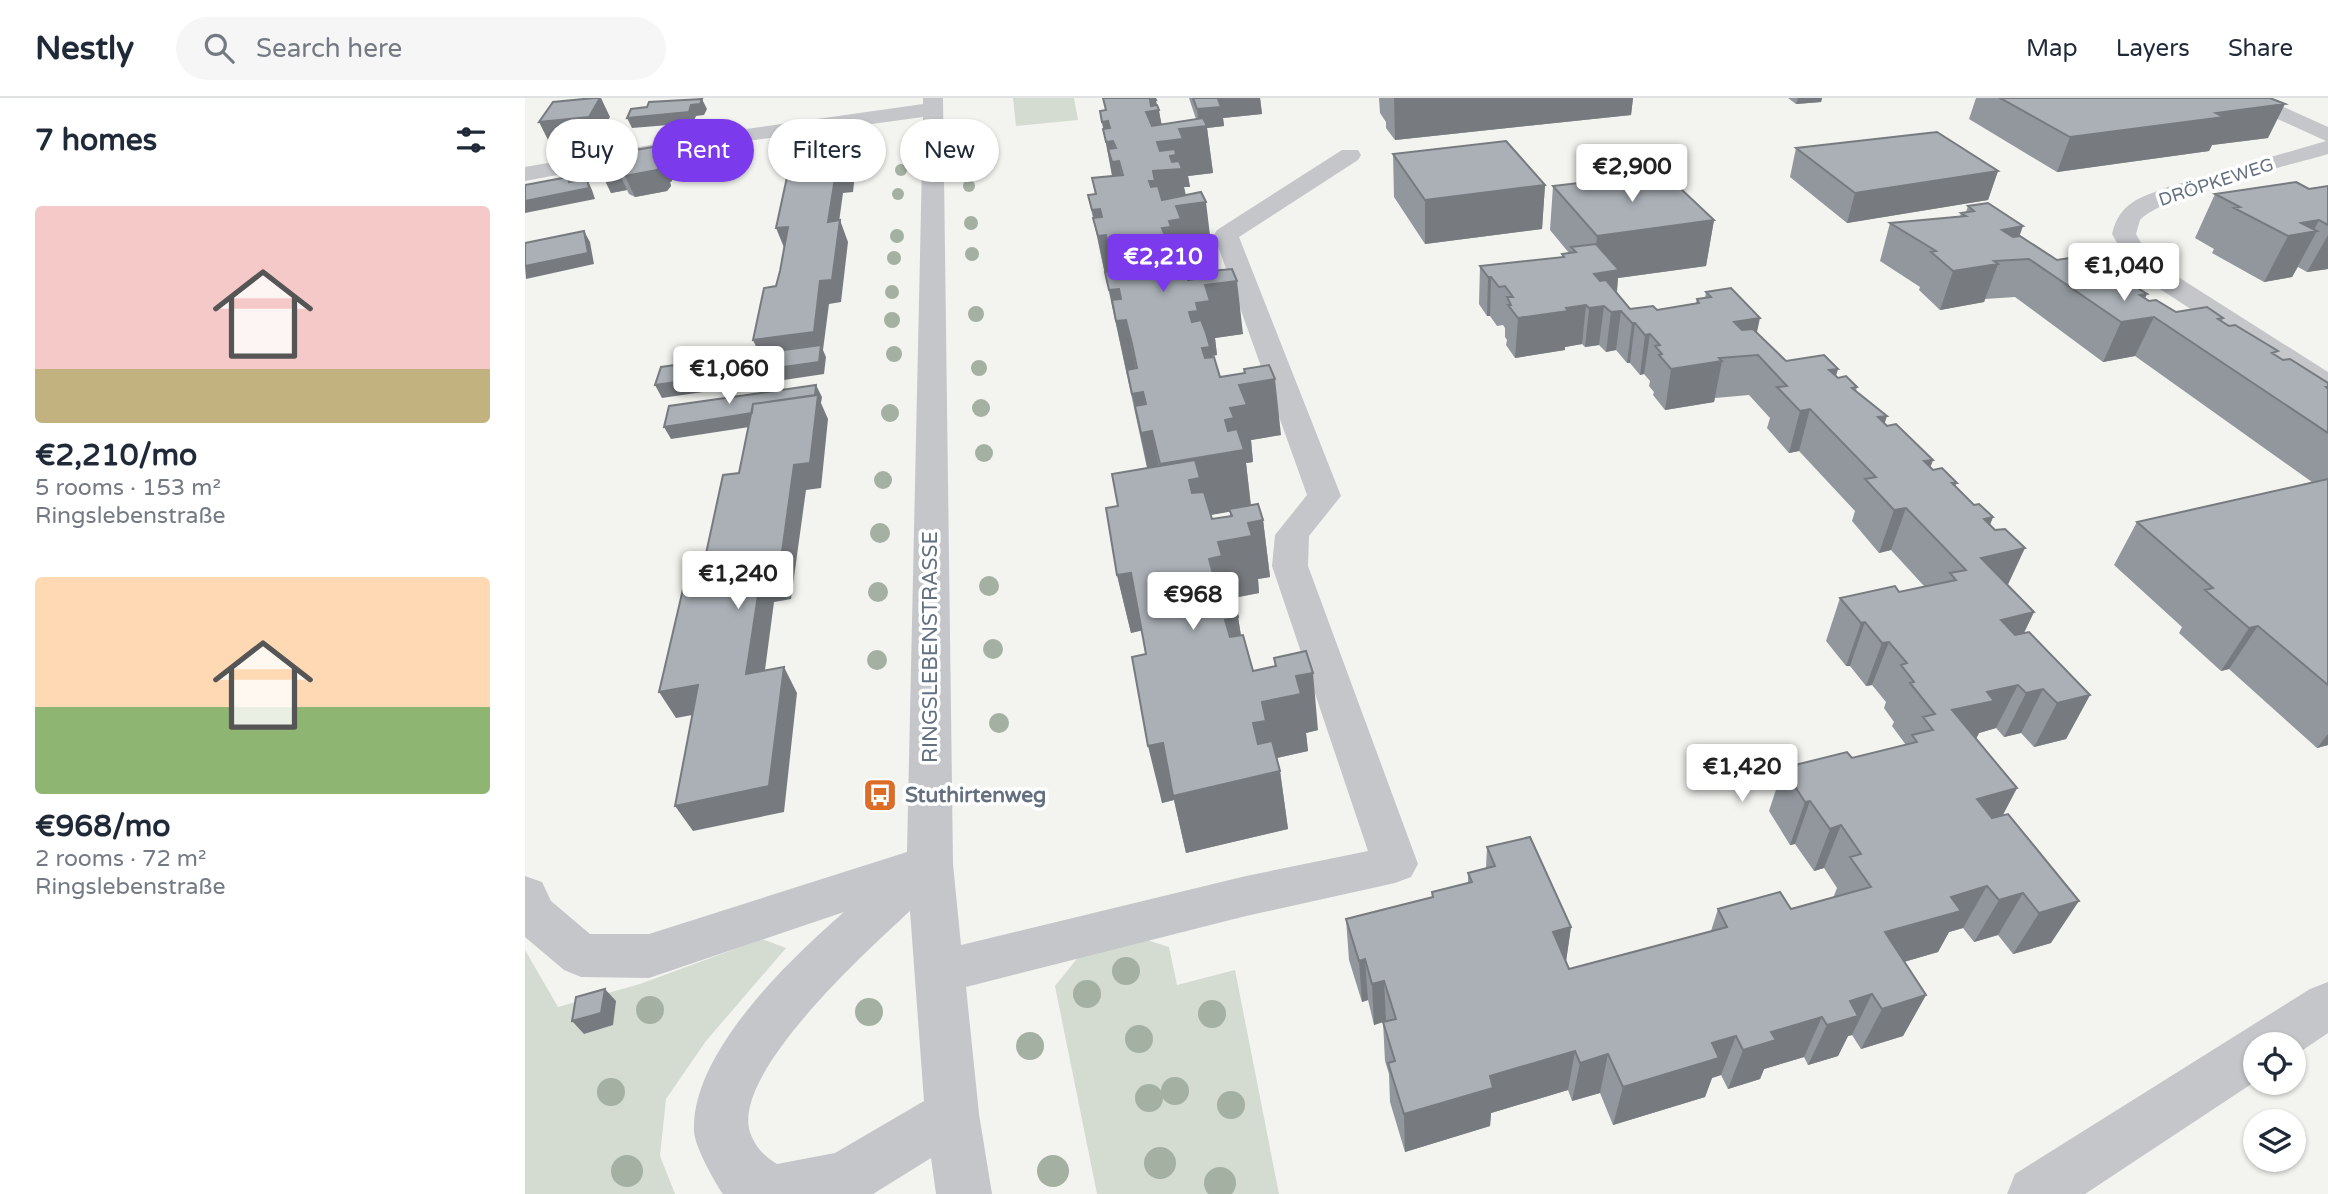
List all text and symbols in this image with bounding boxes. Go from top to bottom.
search box [176,17,666,80]
text: Nestly [35,29,134,68]
icon: search [200,29,238,67]
text: Search here [256,33,402,64]
text: Map [2026,34,2078,63]
text: Layers [2116,34,2190,63]
text: Share [2228,34,2293,63]
chip: Buy [546,119,638,182]
chip: Rent [652,119,754,182]
chip: Filters [768,119,886,182]
chip: New [900,119,999,182]
icon: filters [452,121,490,159]
text: 7 homes [35,122,157,159]
pin: €2,900 [1575,144,1689,204]
text: €2,900 [1592,153,1672,181]
street label: DRÖPKEWEG [2156,153,2276,211]
pin: €2,210 [1106,234,1220,294]
text: €2,210 [1123,243,1203,271]
pin: €1,040 [2067,244,2181,303]
icon: home [200,251,326,377]
text: €1,040 [2084,252,2164,280]
pin: €1,060 [672,346,786,406]
text: €1,060 [689,355,769,383]
text: €2,210/mo [35,437,197,474]
text: 5 rooms · 153 m² [35,474,221,502]
text: Ringslebenstraße [35,502,225,530]
street label: RINGSLEBENSTRASSE [918,531,943,763]
pin: €1,240 [681,552,795,611]
text: €1,240 [698,560,778,588]
pin: €968 [1152,573,1234,632]
text: €968 [1163,581,1223,609]
icon: home [200,622,326,748]
pin: €1,420 [1685,744,1799,804]
text: €1,420 [1703,753,1781,781]
bus stop icon: Stuthirtenweg [861,776,899,814]
place label: Stuthirtenweg [905,783,1046,808]
text: €968/mo [35,808,171,845]
text: 2 rooms · 72 m² [35,845,206,873]
text: Ringslebenstraße [35,873,225,901]
map controls [2243,1032,2306,1172]
button: locate [2243,1032,2306,1095]
button: layers [2243,1109,2306,1172]

